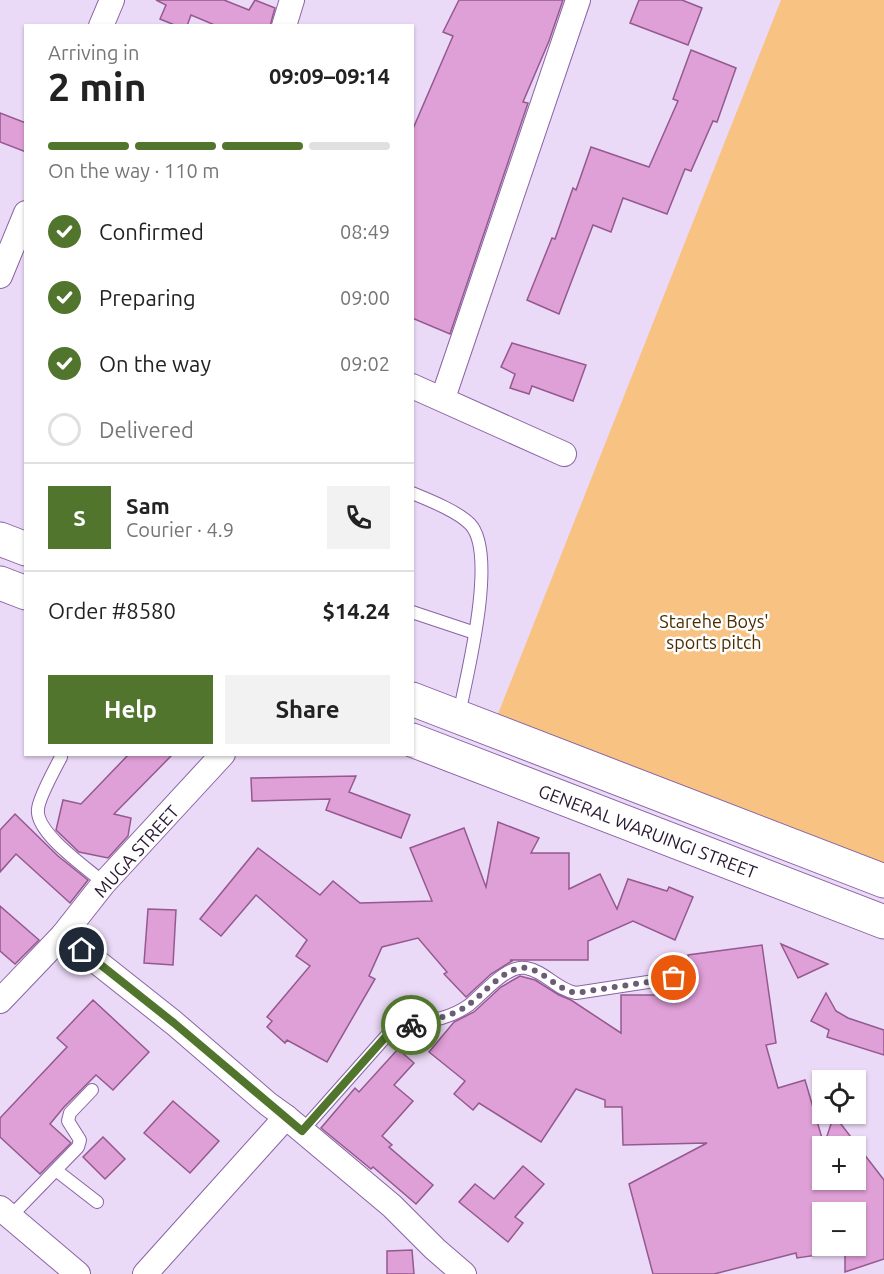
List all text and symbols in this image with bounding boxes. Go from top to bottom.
text: Arriving in [48,41,139,64]
text: 09:09–09:14 [269,63,390,88]
text: 2 min [48,65,147,108]
text: On the way · 110 m [48,159,220,182]
icon: check [48,215,81,248]
text: Confirmed [99,219,204,244]
text: 08:49 [340,220,390,243]
icon: check [48,281,81,314]
text: Preparing [99,285,196,310]
text: 09:00 [340,286,390,309]
icon: check [48,347,81,380]
text: On the way [99,351,211,376]
text: 09:02 [340,352,390,375]
text: Delivered [99,417,194,442]
button: phone [327,486,390,549]
text: Sam [126,493,170,518]
text: S [73,505,86,530]
text: Courier · 4.9 [126,518,234,541]
text: Order #8580 [48,598,176,623]
text: $14.24 [323,598,390,623]
park label: Starehe Boys' sports pitch [659,611,769,652]
button: Help [48,675,213,744]
button: Share [225,675,390,744]
street label: GENERAL WARUINGI STREET [536,780,760,882]
street label: MUGA STREET [90,801,182,901]
pin [56,924,107,975]
icon: home [65,933,98,966]
pin [648,952,699,1003]
icon: bag [657,961,690,994]
courier [381,995,441,1055]
icon: bike [395,1009,428,1042]
map controls [812,1070,866,1256]
button: locate [812,1070,866,1124]
button: + [812,1136,866,1190]
button: − [812,1202,866,1256]

